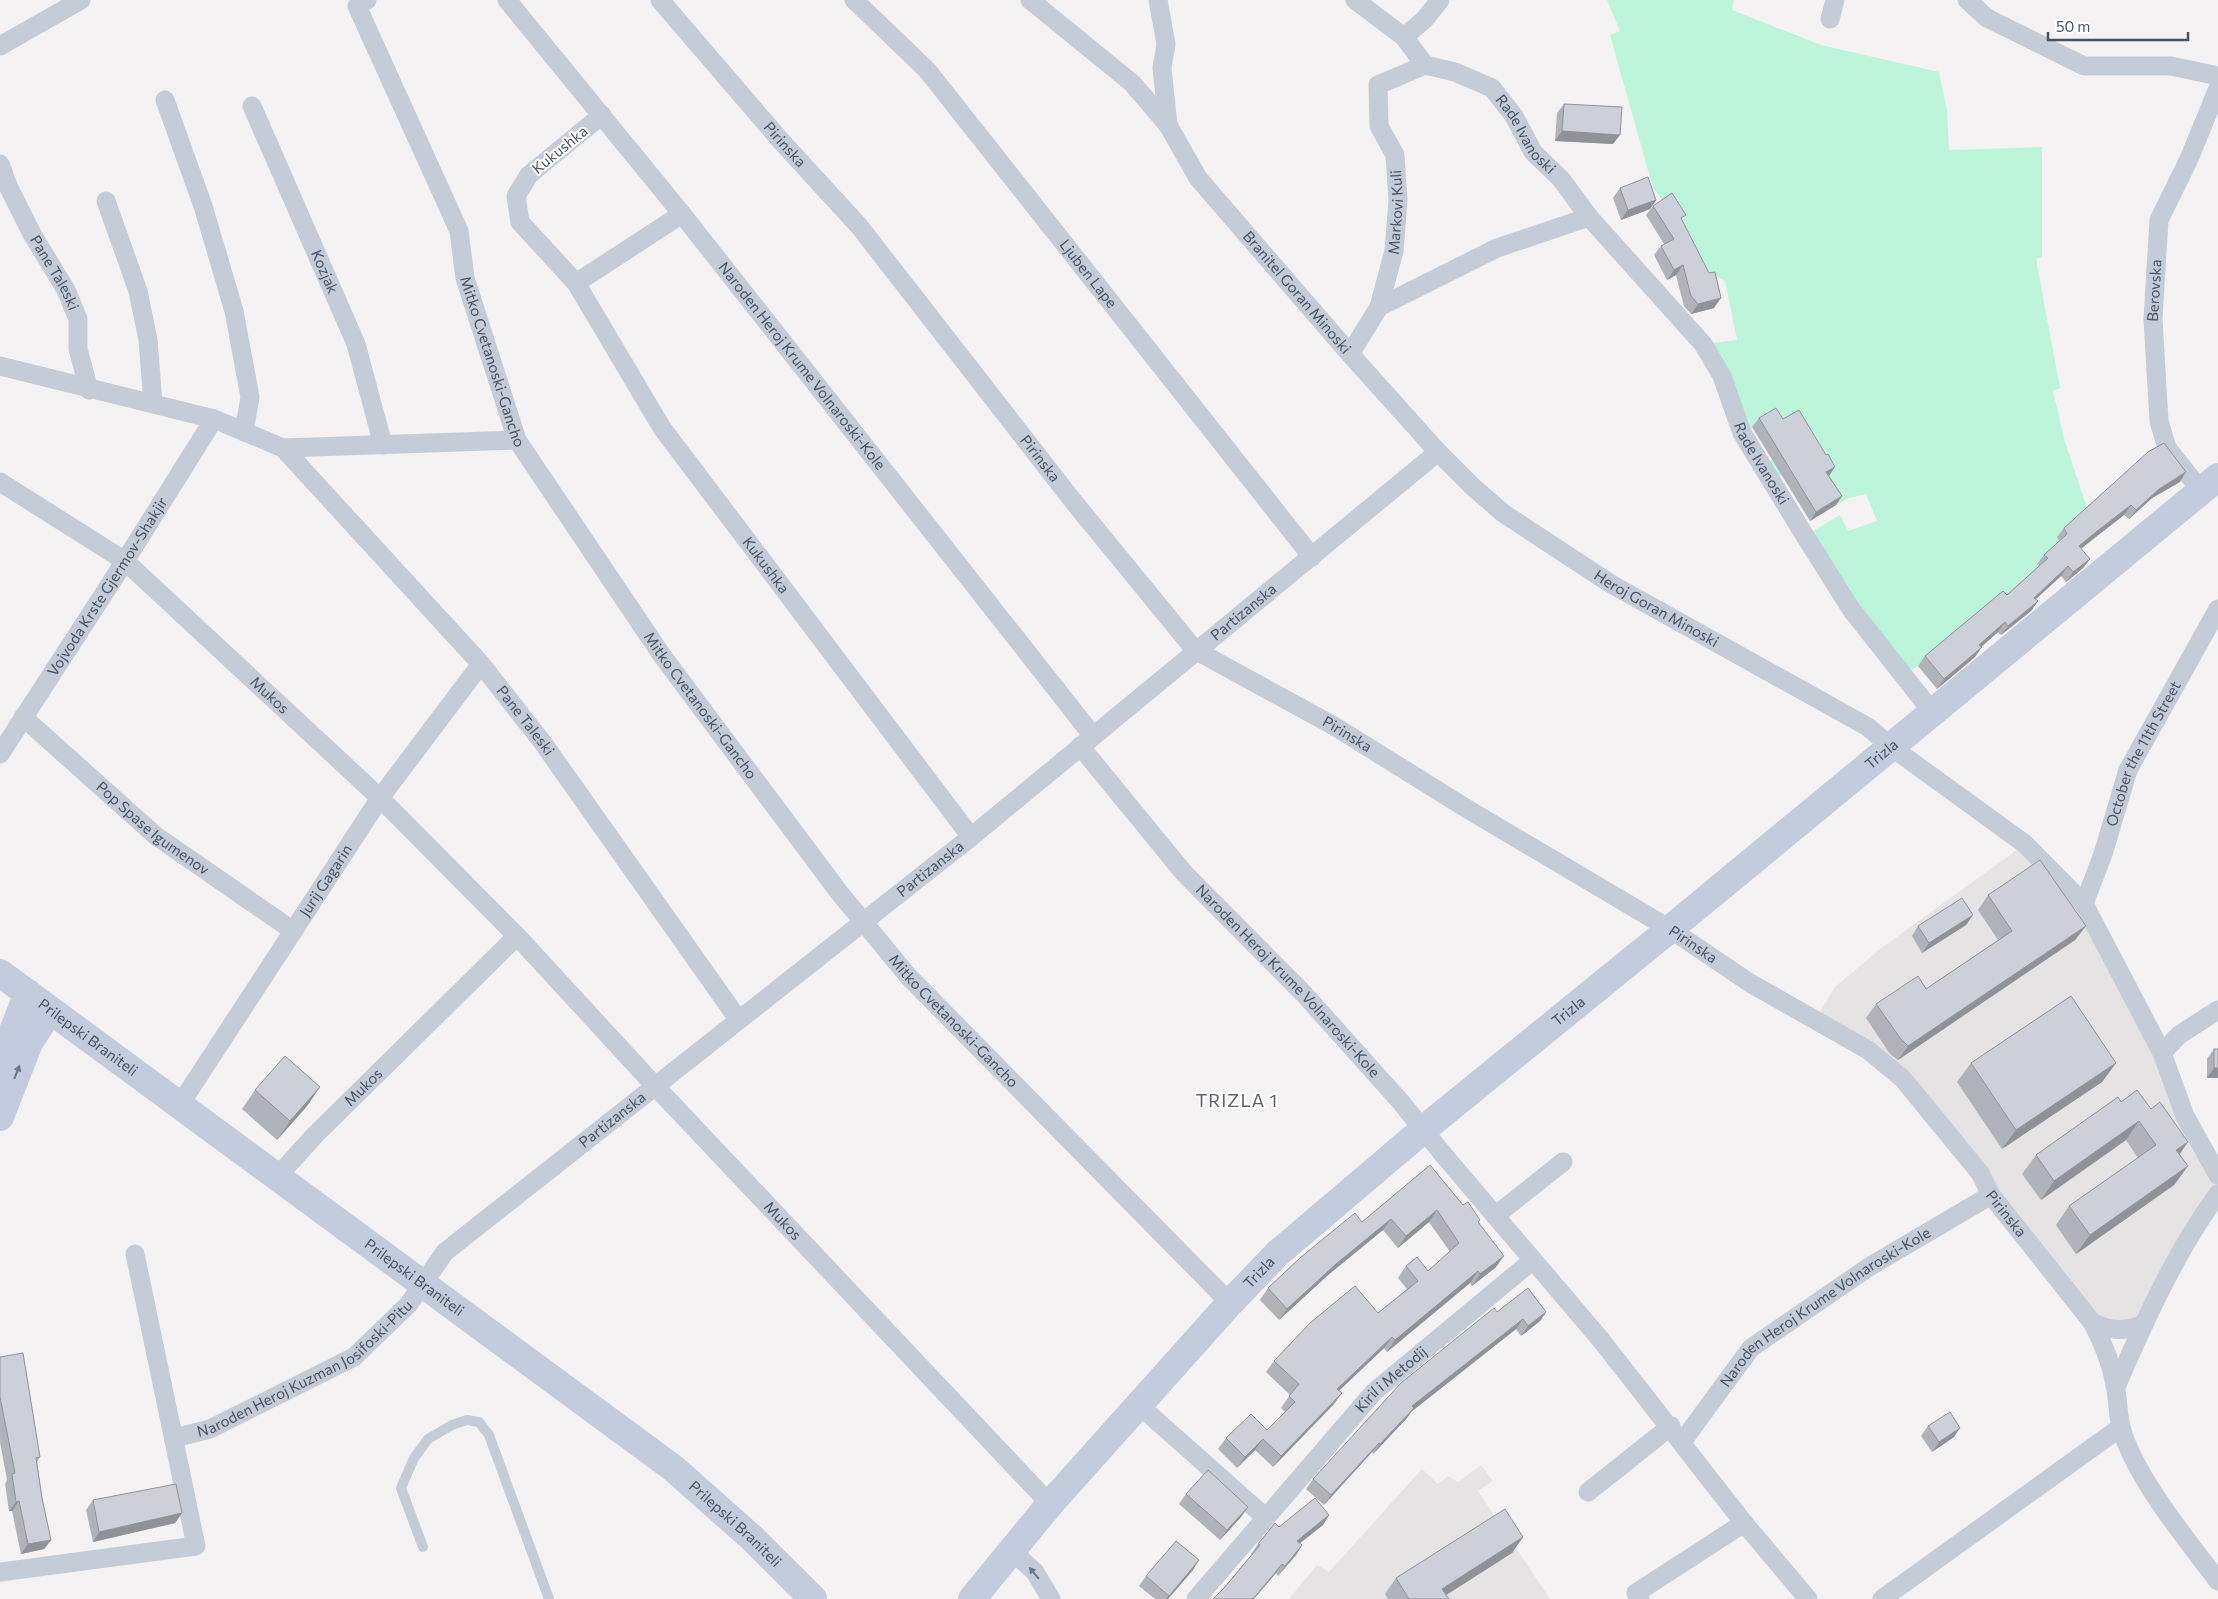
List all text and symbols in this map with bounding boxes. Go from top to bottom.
scale bar [2048,10,2188,42]
text: 50 m [2056,17,2090,35]
street label: Rade Ivanoski [1492,90,1560,177]
street label: Pirinska [761,118,810,170]
street label: Kukushka [528,121,591,177]
street label: Markovi Kuli [1384,169,1406,255]
street label: Branitel Goran Minoski [1240,227,1355,357]
street label: Pane Taleski [27,232,83,313]
street label: Ljuben Lape [1056,235,1122,311]
street label: Kozjak [308,247,343,296]
street label: Naroden Heroj Krume Volnaroski-Kole [715,258,890,473]
street label: Berovska [2143,259,2165,322]
street label: Mitko Cvetanoski-Gancho [457,274,529,450]
street label: Rade Ivanoski [1731,419,1794,507]
street label: Pirinska [1017,431,1065,485]
street label: Vojvoda Krste Gjermov-Shakjir [43,493,171,679]
street label: Kukushka [739,533,794,597]
street label: Heroj Goran Minoski [1591,565,1722,650]
street label: Partizanska [1206,579,1280,644]
street label: Mitko Cvetanoski-Gancho [641,628,761,782]
street label: Mukos [247,672,293,717]
street label: October the 11th Street [2102,678,2184,828]
street label: Pane Taleski [493,682,559,758]
street label: Pirinska [1320,712,1376,755]
street label: Trizla [1861,735,1901,772]
street label: Pop Spase Igumenov [93,777,213,878]
street label: Partizanska [893,836,967,900]
street label: Jurij Gagarin [295,841,355,920]
street label: Naroden Heroj Krume Volnaroski-Kole [1193,880,1384,1081]
street label: Pirinska [1666,921,1721,966]
street label: Mitko Cvetanoski-Gancho [886,950,1023,1091]
street label: Trizla [1548,992,1588,1029]
street label: Prilepski Braniteli [35,994,142,1079]
street label: Mukos [340,1064,386,1109]
one-way arrow [14,1065,22,1079]
street label: Partizanska [575,1087,649,1151]
district label: TRIZLA 1 [1196,1089,1278,1111]
street label: Pirinska [1983,1186,2031,1240]
street label: Mukos [761,1197,806,1243]
street label: Naroden Heroj Krume Volnaroski-Kole [1716,1223,1933,1390]
street label: Prilepski Braniteli [361,1234,468,1319]
street label: Trizla [1239,1252,1278,1292]
street label: Naroden Heroj Kuzman Josifoski-Pitu [195,1296,416,1440]
street label: Kiril i Metodij [1351,1342,1430,1416]
street label: Prilepski Braniteli [686,1476,786,1570]
one-way arrow [1029,1567,1040,1580]

